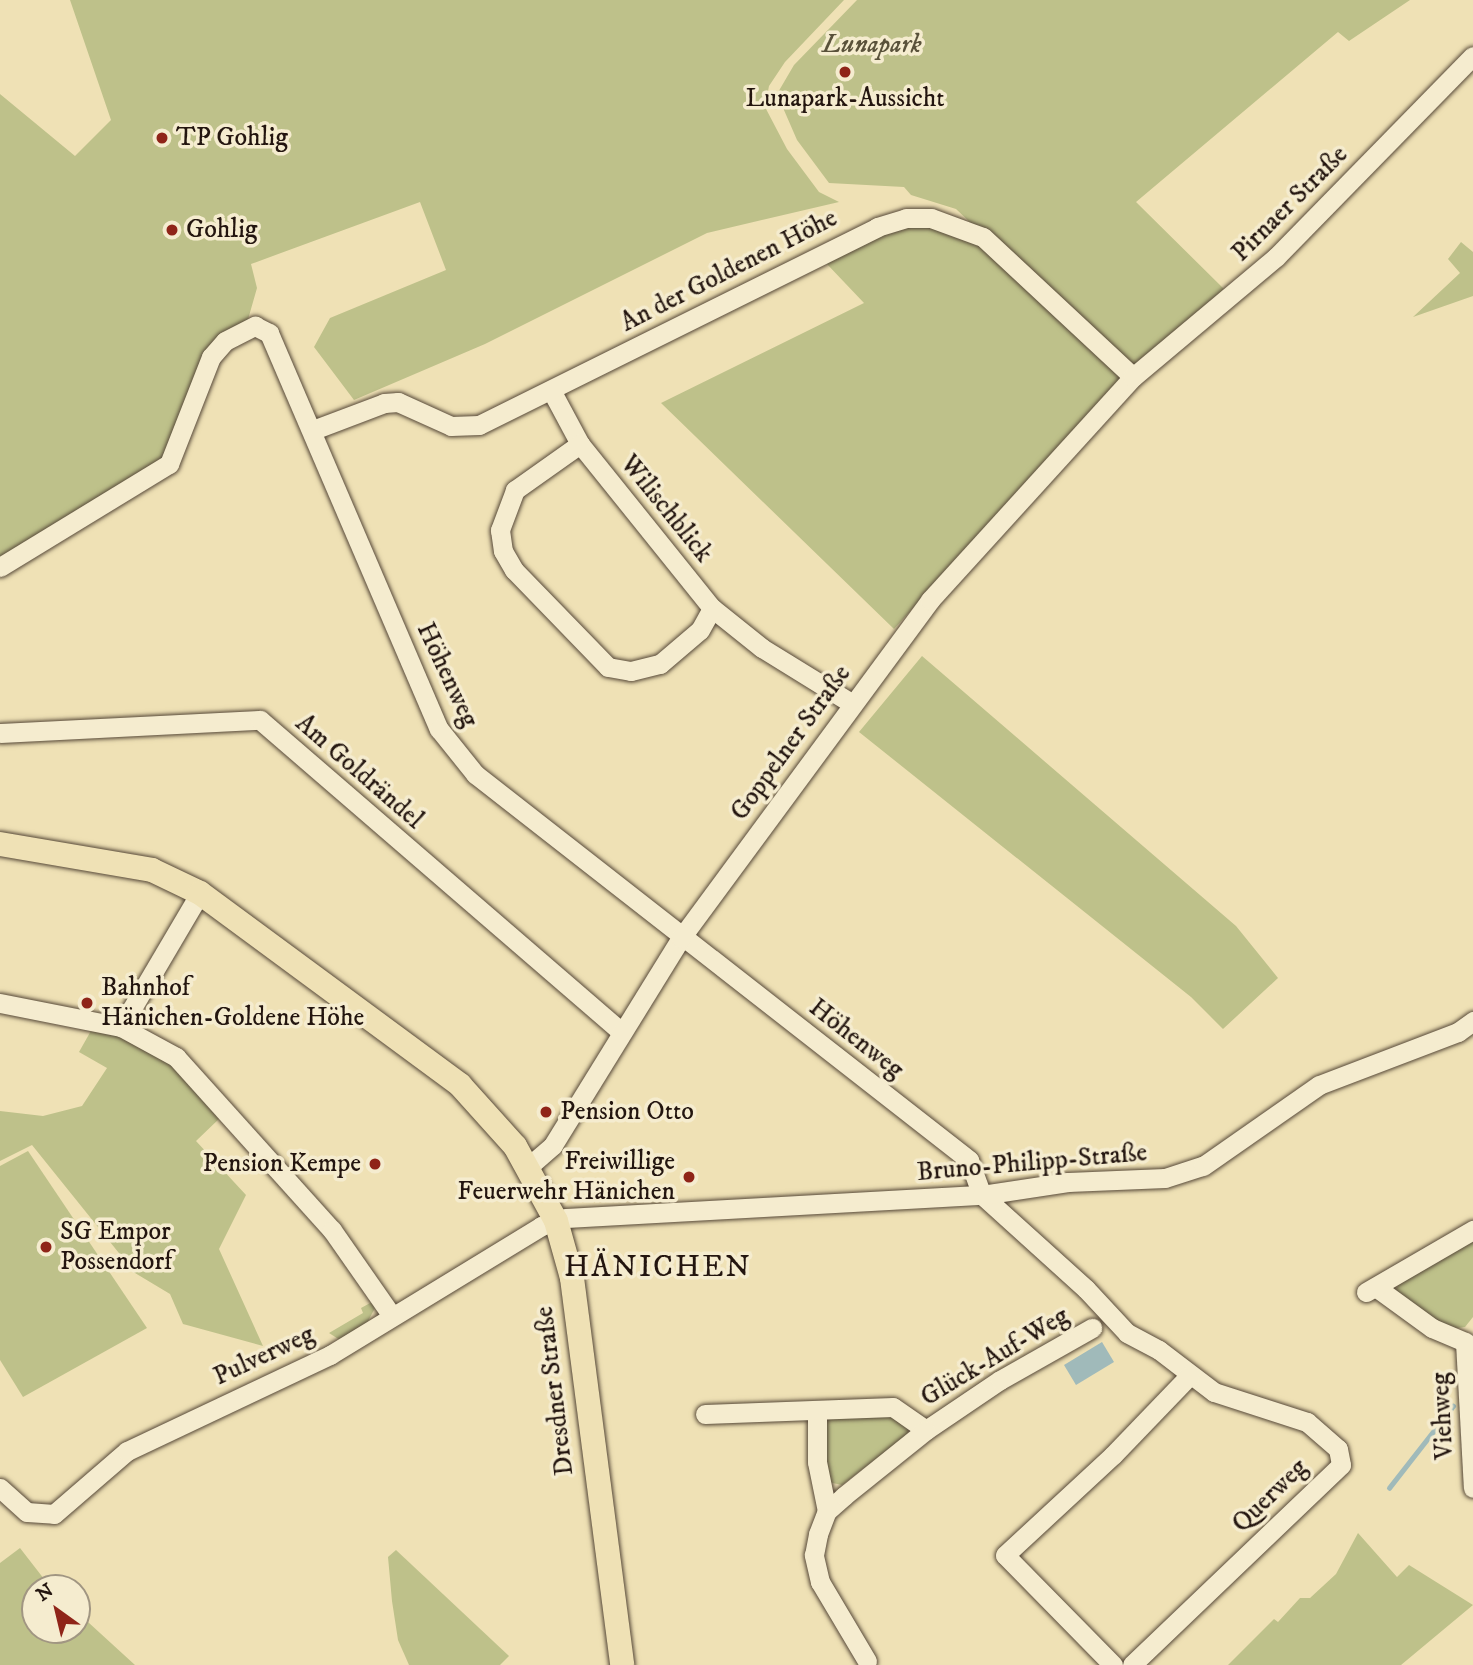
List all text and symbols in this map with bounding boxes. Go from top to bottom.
park label: Lunapark [822,29,922,61]
marker: Lunapark-Aussicht [837,64,853,80]
place label: Lunapark-Aussicht [745,83,945,115]
place label: TP Gohlig [176,122,288,154]
marker: TP Gohlig [154,130,170,146]
street label: Pirnaer Straße [1225,139,1355,269]
street label: An der Goldenen Höhe [616,203,842,339]
place label: Gohlig [186,214,258,246]
marker: Gohlig [164,222,180,238]
street label: Wilischblick [613,449,719,569]
street label: Höhenweg [409,618,485,732]
street label: Goppelner Straße [724,659,858,827]
street label: Am Goldrändel [289,708,429,836]
place label: Bahnhof Hänichen-Goldene Höhe [101,972,364,1034]
street label: Höhenweg [802,992,910,1086]
marker: Bahnhof Hänichen-Goldene Höhe [79,995,95,1011]
place label: Pension Otto [560,1096,694,1128]
marker: Pension Otto [538,1104,554,1120]
street label: Bruno-Philipp-Straße [916,1137,1148,1189]
place label: Freiwillige Feuerwehr Hänichen [457,1146,675,1208]
place label: Pension Kempe [203,1148,361,1180]
marker: Pension Kempe [367,1156,383,1172]
marker: Freiwillige Feuerwehr Hänichen [681,1169,697,1185]
place label: SG Empor Possendorf [60,1216,172,1278]
marker: SG Empor Possendorf [38,1239,54,1255]
district label: HÄNICHEN [565,1250,751,1286]
street label: Glück-Auf-Weg [915,1301,1075,1413]
street label: Dresdner Straße [529,1305,581,1477]
street label: Pulverweg [209,1319,319,1393]
street label: Viehweg [1425,1372,1461,1460]
street label: Querweg [1226,1453,1314,1539]
north arrow [21,1574,91,1644]
text: N [32,1579,58,1607]

